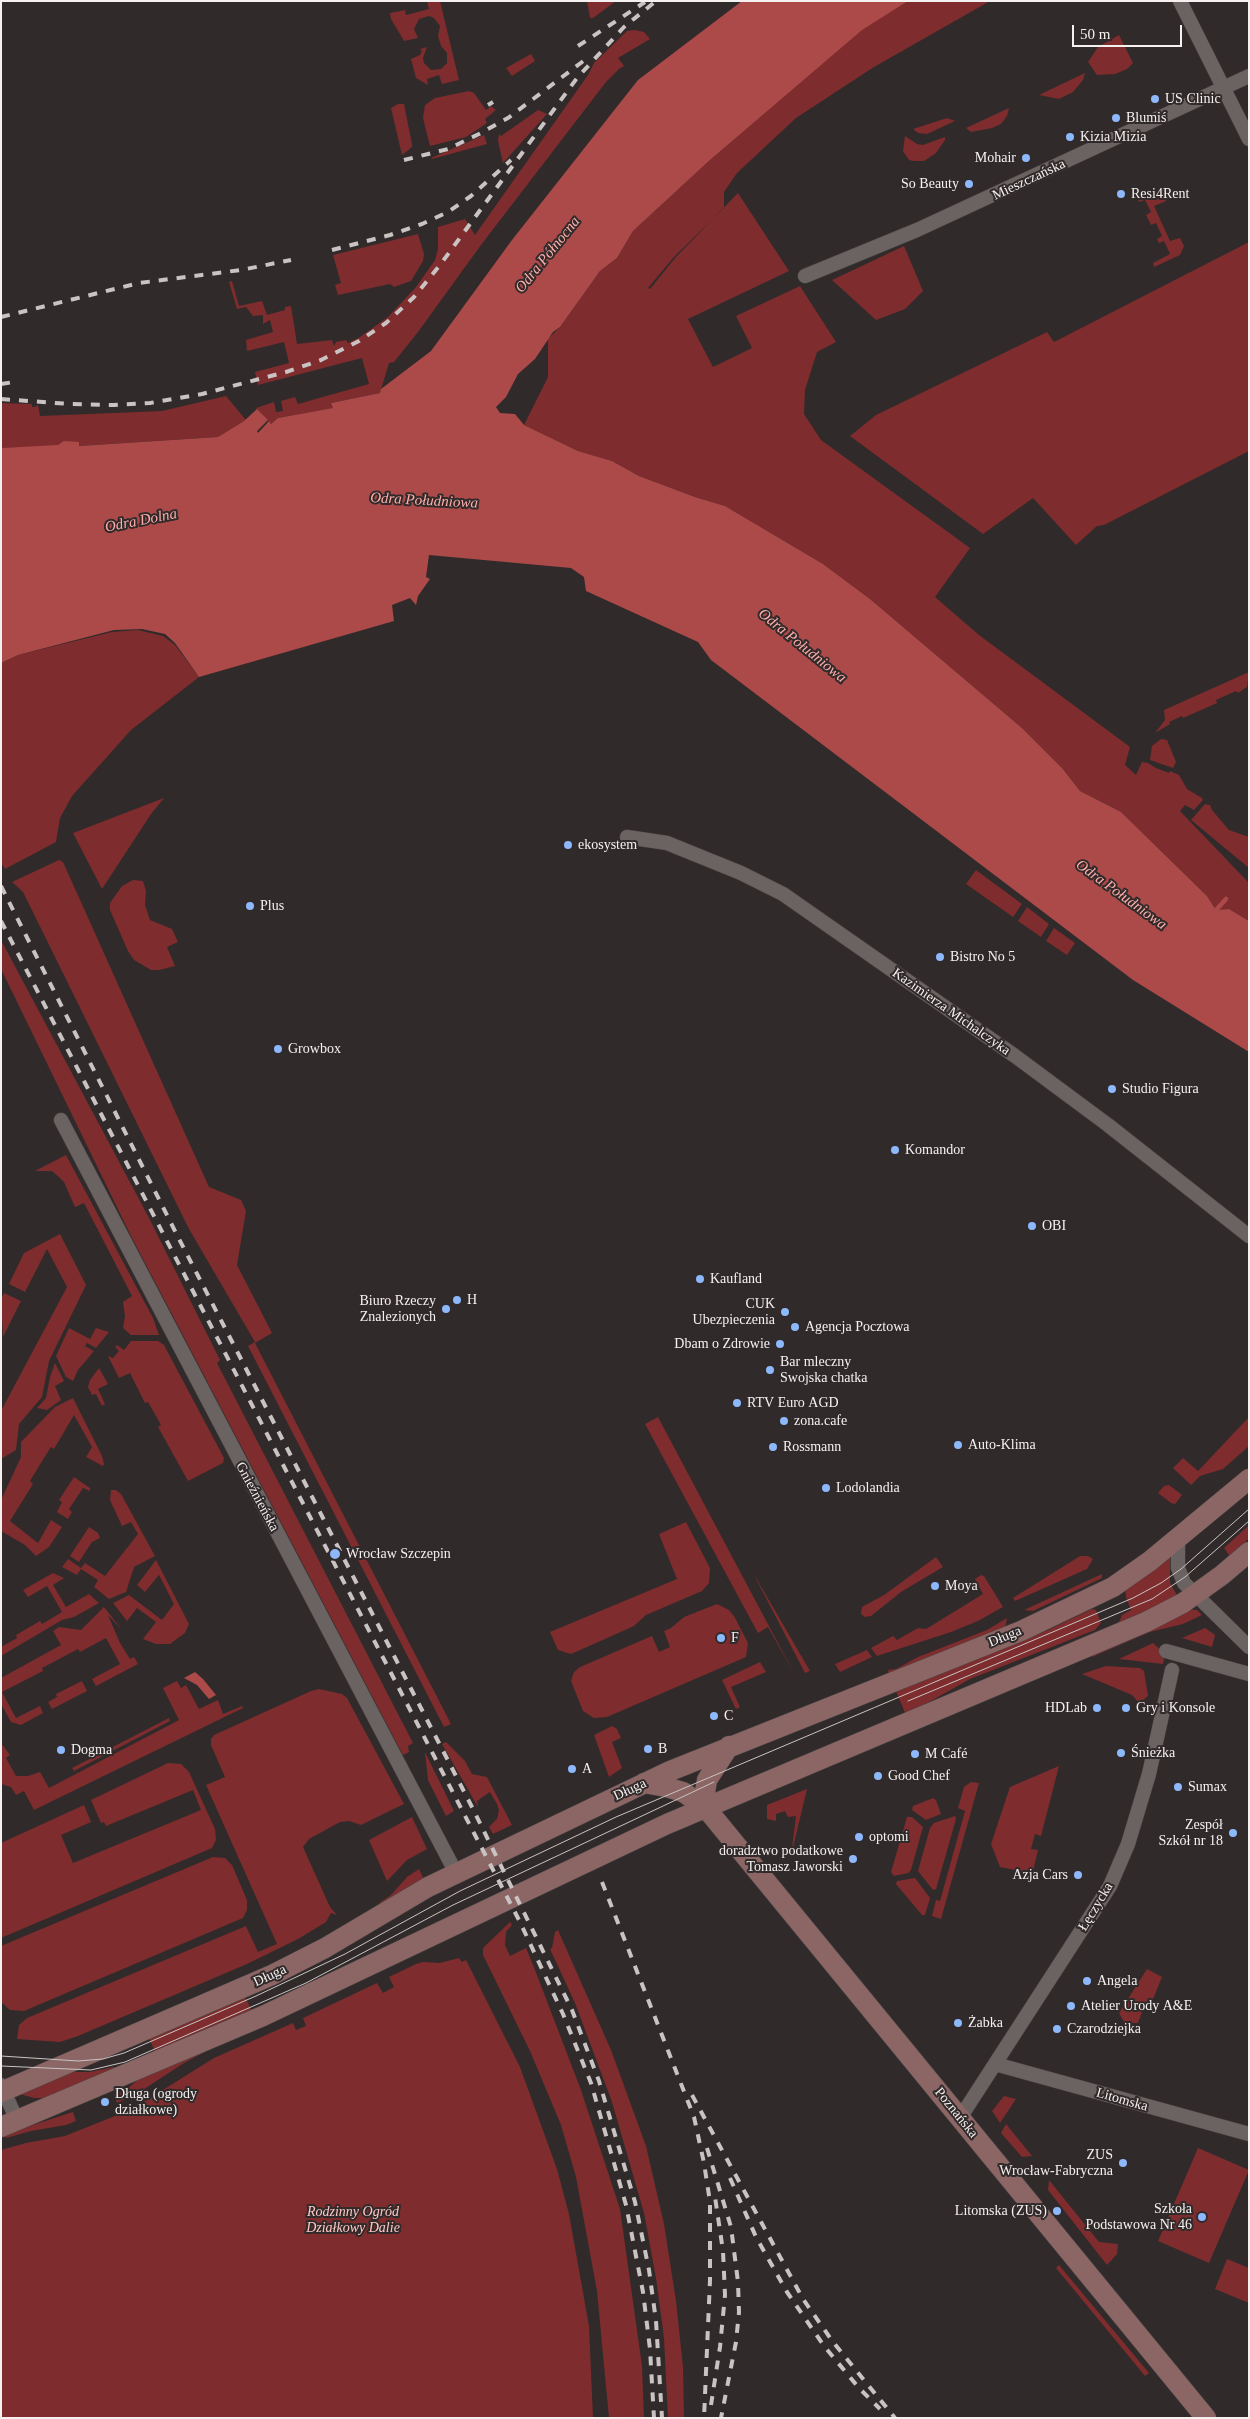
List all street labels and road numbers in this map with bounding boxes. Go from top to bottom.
street label: Mieszczańska [990,156,1068,204]
street label: Kazimierza Michalczyka [889,965,1013,1059]
street label: Gnieźnieńska [232,1459,282,1535]
street label: Długa [986,1623,1024,1651]
street label: Długa [611,1775,649,1805]
street label: Łęczycka [1075,1880,1117,1934]
street label: Długa [251,1961,289,1991]
street label: Poznańska [931,2084,981,2142]
street label: Litomska [1094,2085,1150,2115]

